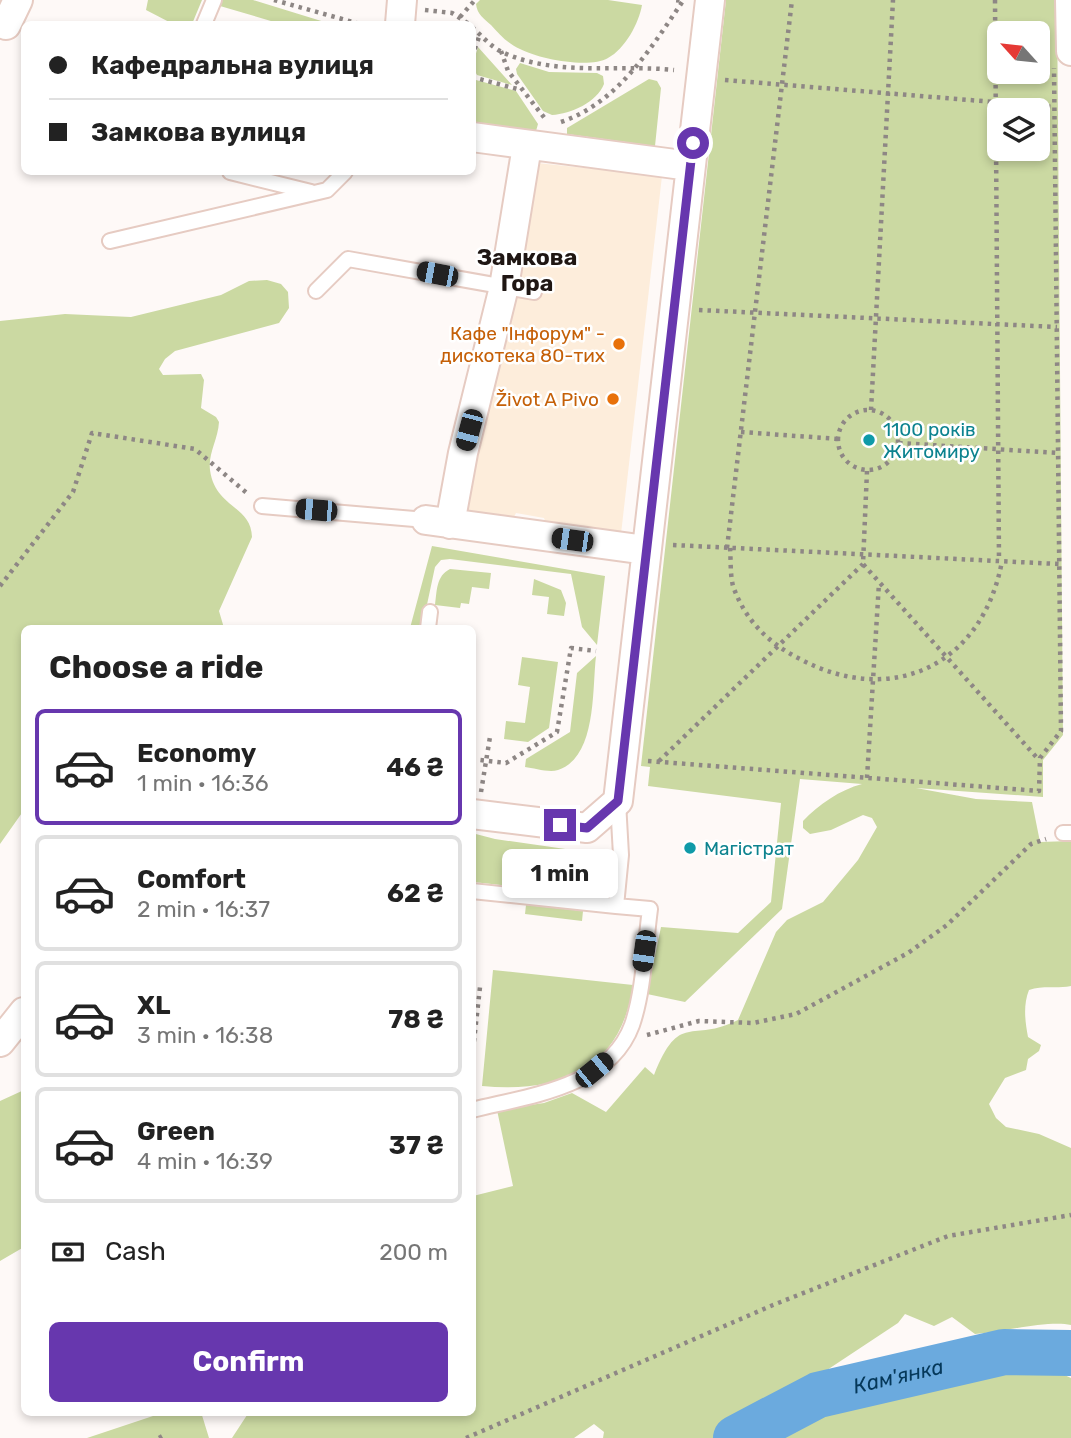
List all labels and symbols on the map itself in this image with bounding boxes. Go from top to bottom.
north arrow [987,21,1050,84]
route start [677,127,709,159]
district label: Замкова Гора [477,243,577,297]
car [415,260,460,288]
place label: Кафе "Інфорум" - дискотека 80-тих [440,322,605,367]
marker: Кафе "Інфорум" - дискотека 80-тих [611,336,627,352]
place label: Život A Pivo [496,388,599,411]
marker: Život A Pivo [605,391,621,407]
car [454,407,485,453]
place label: 1100 років Житомиру [883,418,980,463]
marker: 1100 років Житомиру [861,432,877,448]
car [295,498,338,522]
car [550,527,595,553]
route end [544,809,576,841]
place label: Магістрат [704,837,794,860]
marker: Магістрат [682,840,698,856]
callout: 1 min [502,850,618,898]
car [631,929,658,973]
car [572,1049,617,1091]
water label: Кам'янка [850,1353,946,1399]

